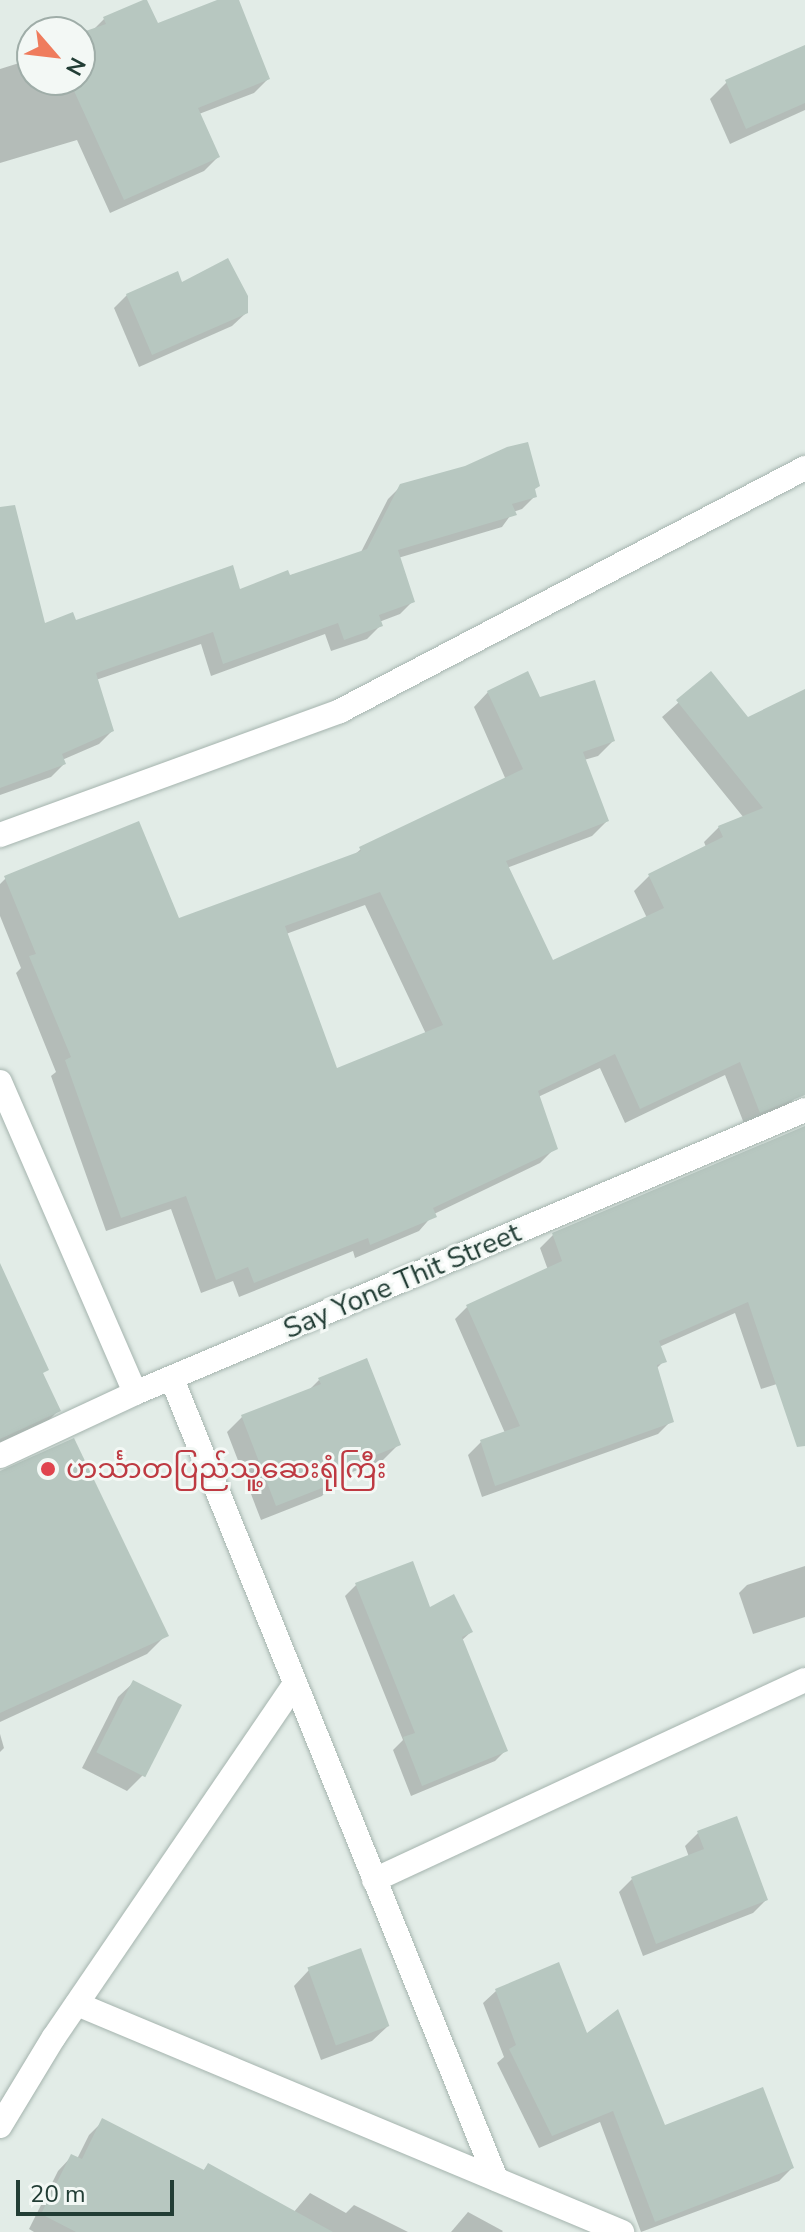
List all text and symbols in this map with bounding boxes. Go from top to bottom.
north arrow [16,16,96,96]
text: N [58,52,93,81]
street label: Say Yone Thit Street [278,1216,526,1346]
place label: ဟင်္သာတပြည်သူ့ဆေးရုံကြီး [66,1452,386,1486]
marker: ဟင်္သာတပြည်သူ့ဆေးရုံကြီး [37,1458,59,1480]
scale bar [20,2164,178,2214]
text: 20 m [30,2178,86,2210]

